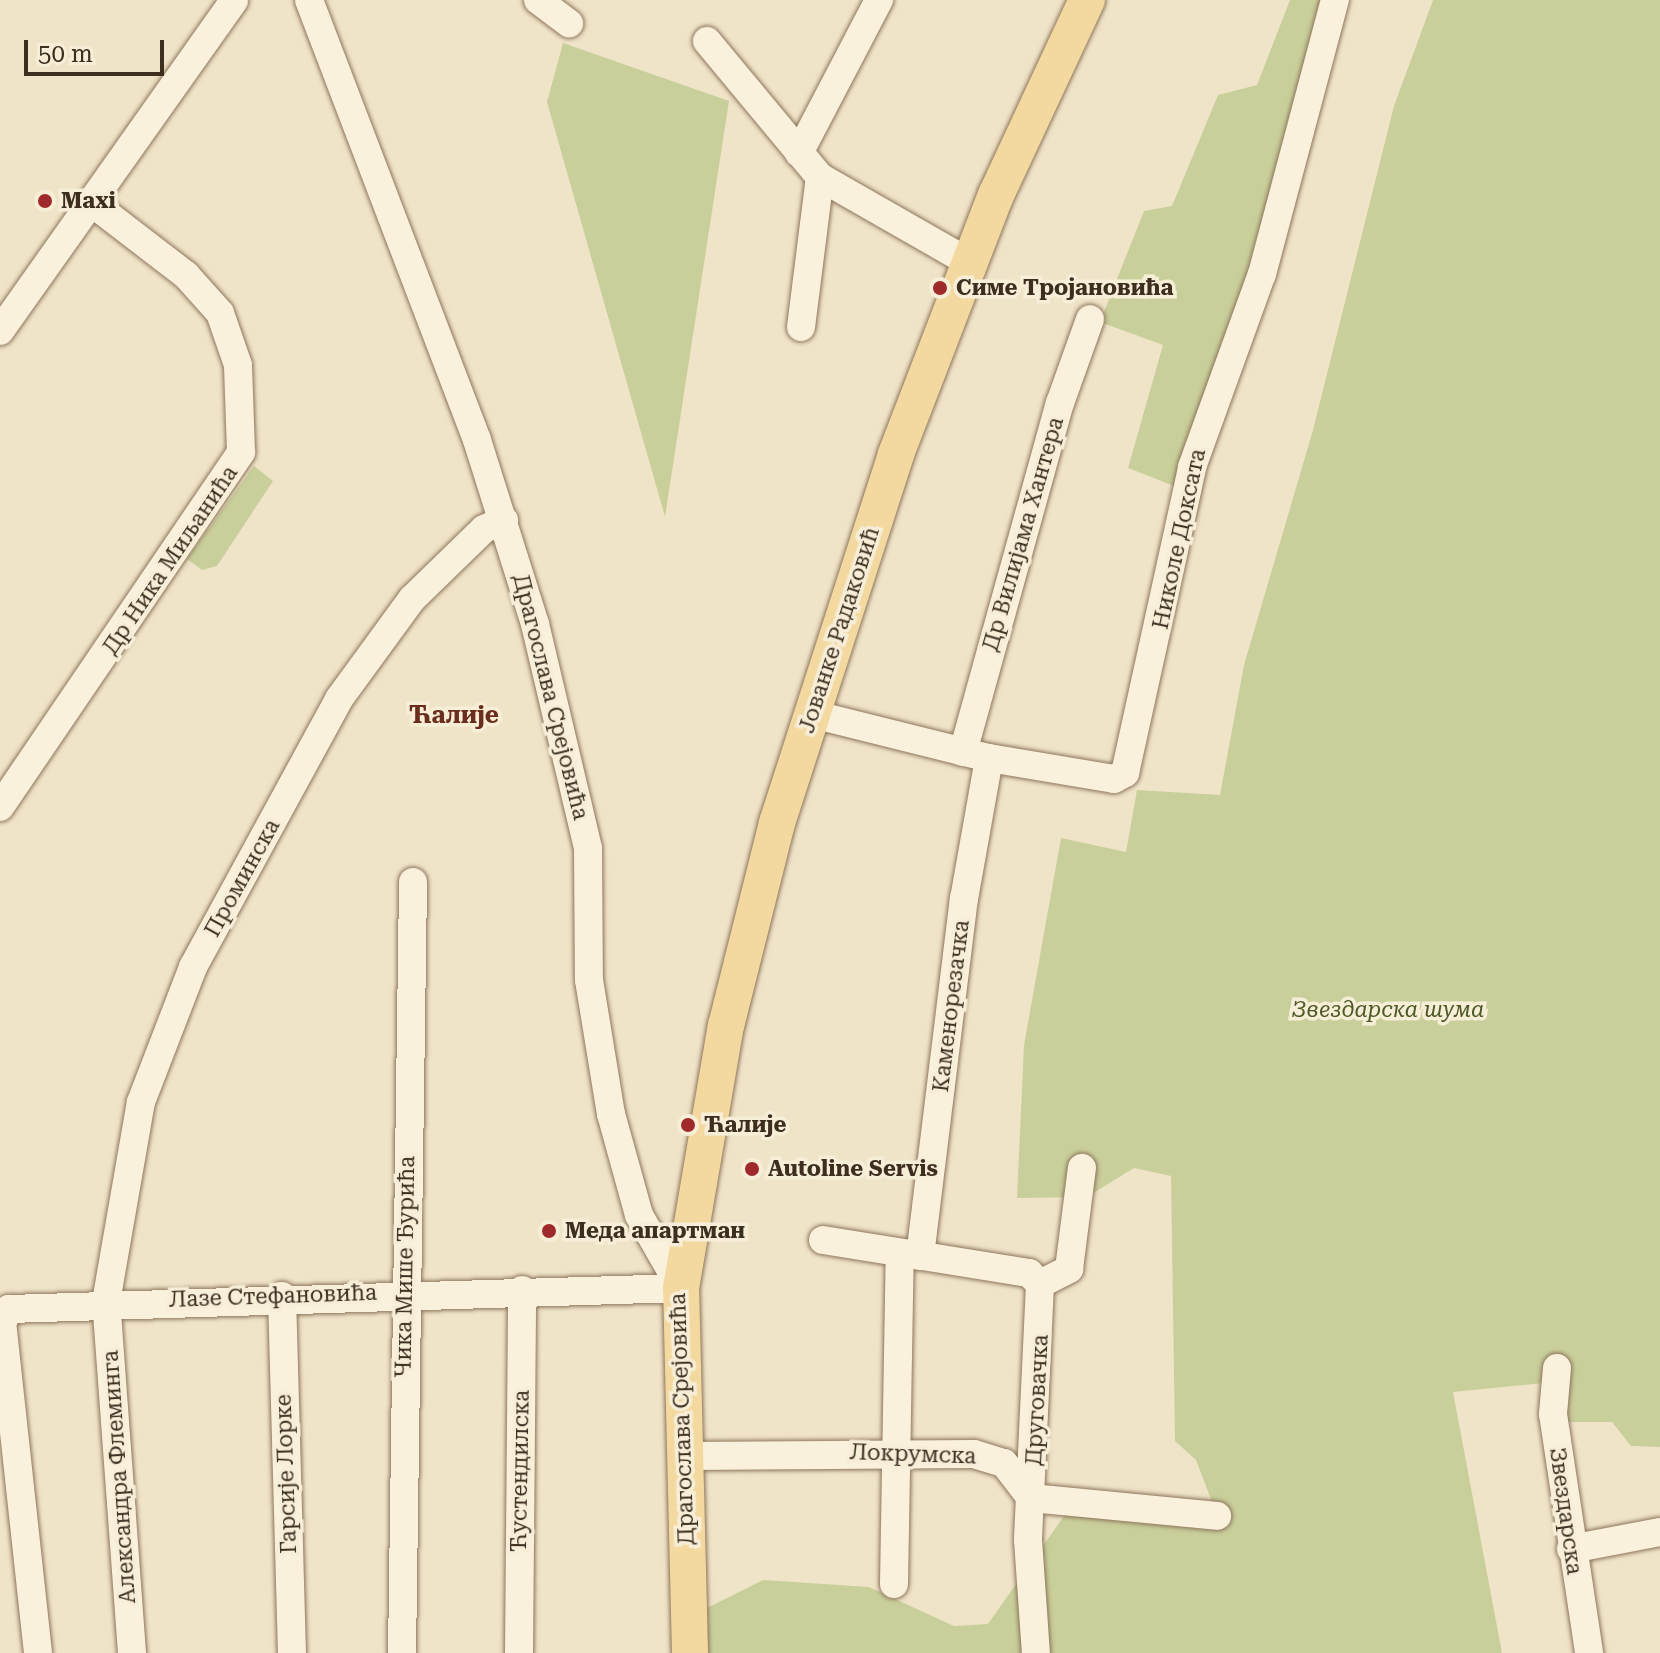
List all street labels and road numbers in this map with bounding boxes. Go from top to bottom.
street label: Др Вилијама Хантера [977,414,1069,654]
street label: Николе Доксата [1147,446,1211,632]
street label: Др Ника Миљанића [97,461,243,659]
street label: Јованке Радаковић [793,524,885,736]
street label: Драгослава Срејовића [508,571,594,823]
street label: Проминска [199,815,285,941]
street label: Каменорезачка [927,918,975,1094]
street label: Чика Мише Ђурића [390,1156,420,1378]
street label: Лазе Стефановића [169,1279,377,1313]
street label: Драгослава Срејовића [664,1292,700,1546]
street label: Друговачка [1020,1334,1054,1466]
street label: Александра Флеминга [97,1349,141,1605]
street label: Ћустендилска [505,1390,535,1552]
street label: Гарсије Лорке [270,1394,302,1554]
street label: Локрумска [849,1439,977,1469]
street label: Звездарска [1544,1446,1588,1576]

